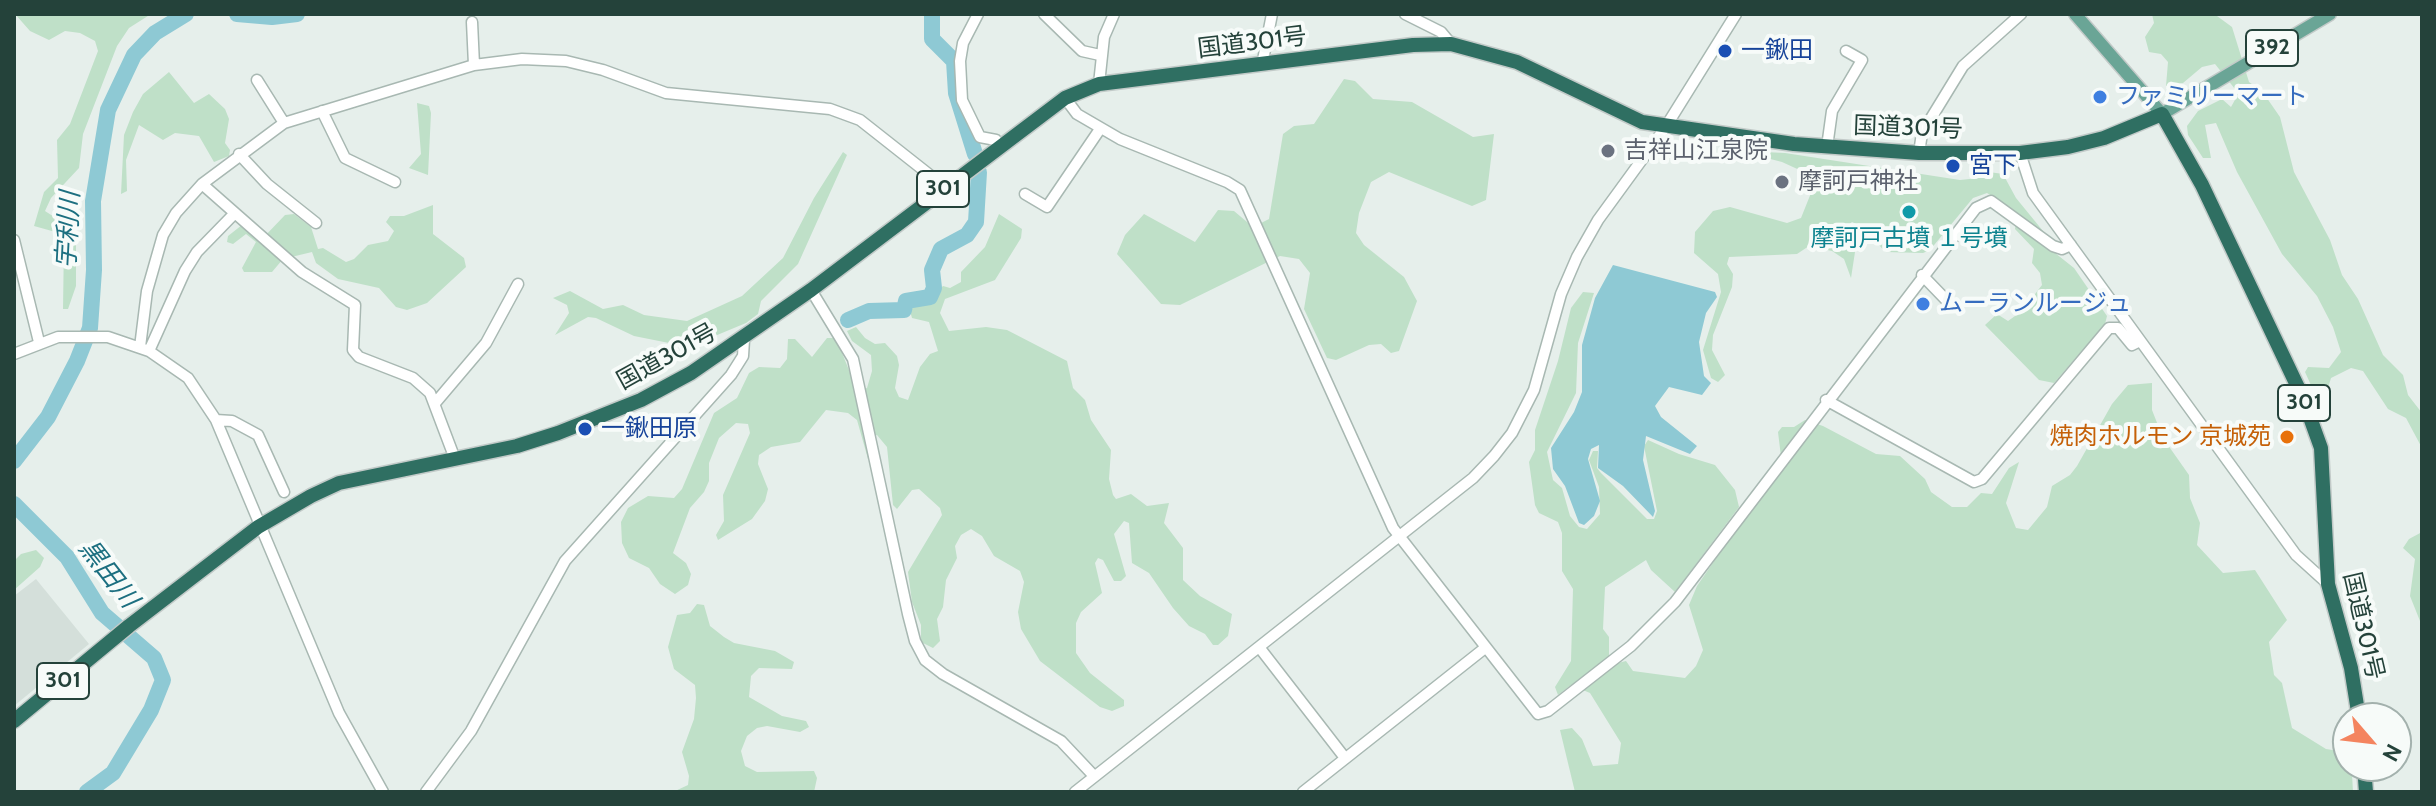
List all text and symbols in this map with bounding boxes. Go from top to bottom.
street label: 国道301号 [1196,22,1308,64]
road number: 392 [2246,30,2298,66]
place label: 一鍬田 [1741,37,1813,65]
marker: 一鍬田 [1716,42,1734,60]
place label: ファミリーマート [2116,83,2308,111]
marker: ファミリーマート [2091,88,2109,106]
street label: 国道301号 [1853,112,1963,144]
place label: 吉祥山江泉院 [1624,137,1768,165]
marker: 吉祥山江泉院 [1599,142,1617,160]
place label: 宮下 [1969,152,2017,180]
marker: 宮下 [1944,157,1962,175]
place label: 摩訶戸神社 [1798,168,1918,196]
road number: 301 [917,171,969,207]
marker: 摩訶戸神社 [1773,173,1791,191]
water label: 宇利川 [51,190,87,270]
marker: 摩訶戸古墳 １号墳 [1900,203,1918,221]
place label: 摩訶戸古墳 １号墳 [1810,225,2008,253]
place label: ムーランルージュ [1939,290,2131,318]
marker: ムーランルージュ [1914,295,1932,313]
street label: 国道301号 [612,318,722,396]
road number: 301 [2278,385,2330,421]
place label: 一鍬田原 [601,415,697,443]
marker: 一鍬田原 [576,420,594,438]
place label: 焼肉ホルモン 京城苑 [2050,423,2271,451]
marker: 焼肉ホルモン 京城苑 [2278,428,2296,446]
water label: 黒田川 [72,534,144,614]
street label: 国道301号 [2337,569,2389,683]
road number: 301 [37,663,89,699]
north arrow [2332,702,2412,782]
text: N [2376,739,2407,766]

